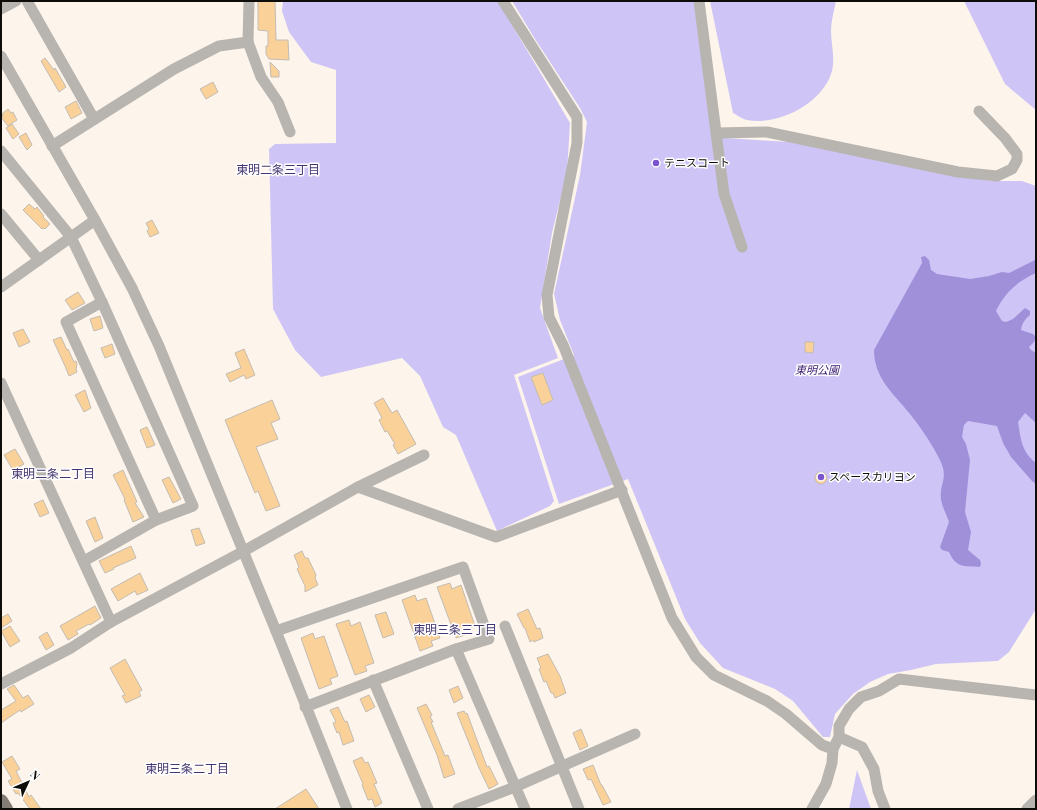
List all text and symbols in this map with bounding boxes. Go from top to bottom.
place label: テニスコート [664,155,730,170]
marker: テニスコート [651,158,661,168]
district label: 東明二条三丁目 [236,161,320,177]
park label: 東明公園 [795,362,841,377]
district label: 東明二条二丁目 [11,465,95,481]
place label: スペースカリヨン [829,469,916,484]
marker: スペースカリヨン [816,472,826,482]
district label: 東明三条三丁目 [413,621,497,637]
district label: 東明三条二丁目 [145,760,229,776]
north arrow [8,762,48,802]
text: N [27,767,44,783]

